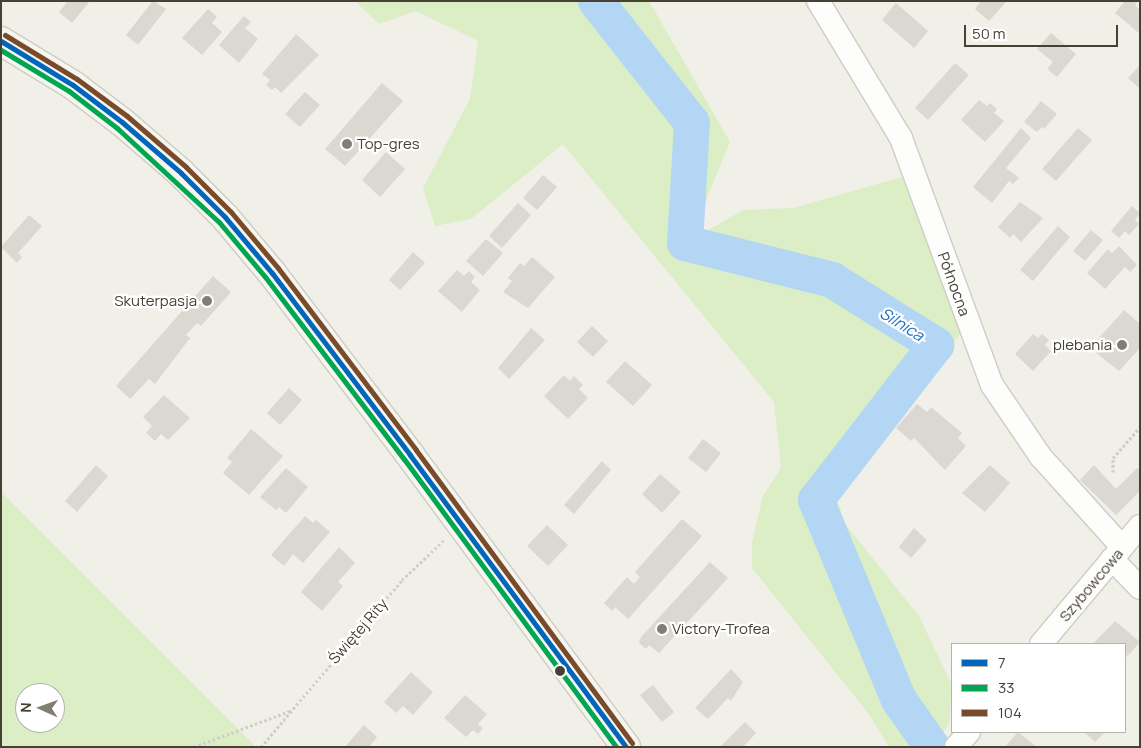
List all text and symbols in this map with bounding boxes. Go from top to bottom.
scale bar [966,15,1120,47]
text: 50 m [972,23,1006,44]
place label: Top-gres [357,135,420,153]
marker: Top-gres [341,138,353,150]
street label: Północna [934,250,974,318]
place label: Skuterpasja [114,292,197,310]
marker: Skuterpasja [201,295,213,307]
water label: Silnica [876,303,928,345]
place label: plebania [1053,336,1112,354]
marker: plebania [1116,339,1128,351]
street label: Szybowcowa [1055,545,1127,625]
street label: Świętej Rity [325,595,391,667]
place label: Victory-Trofea [672,620,770,638]
marker: Victory-Trofea [656,623,668,635]
legend [951,643,1126,733]
text: 7 [998,652,1006,673]
unlabelled marker [555,666,565,676]
text: 33 [998,677,1015,698]
north arrow [15,683,65,733]
text: N [16,702,35,713]
text: 104 [998,702,1022,723]

